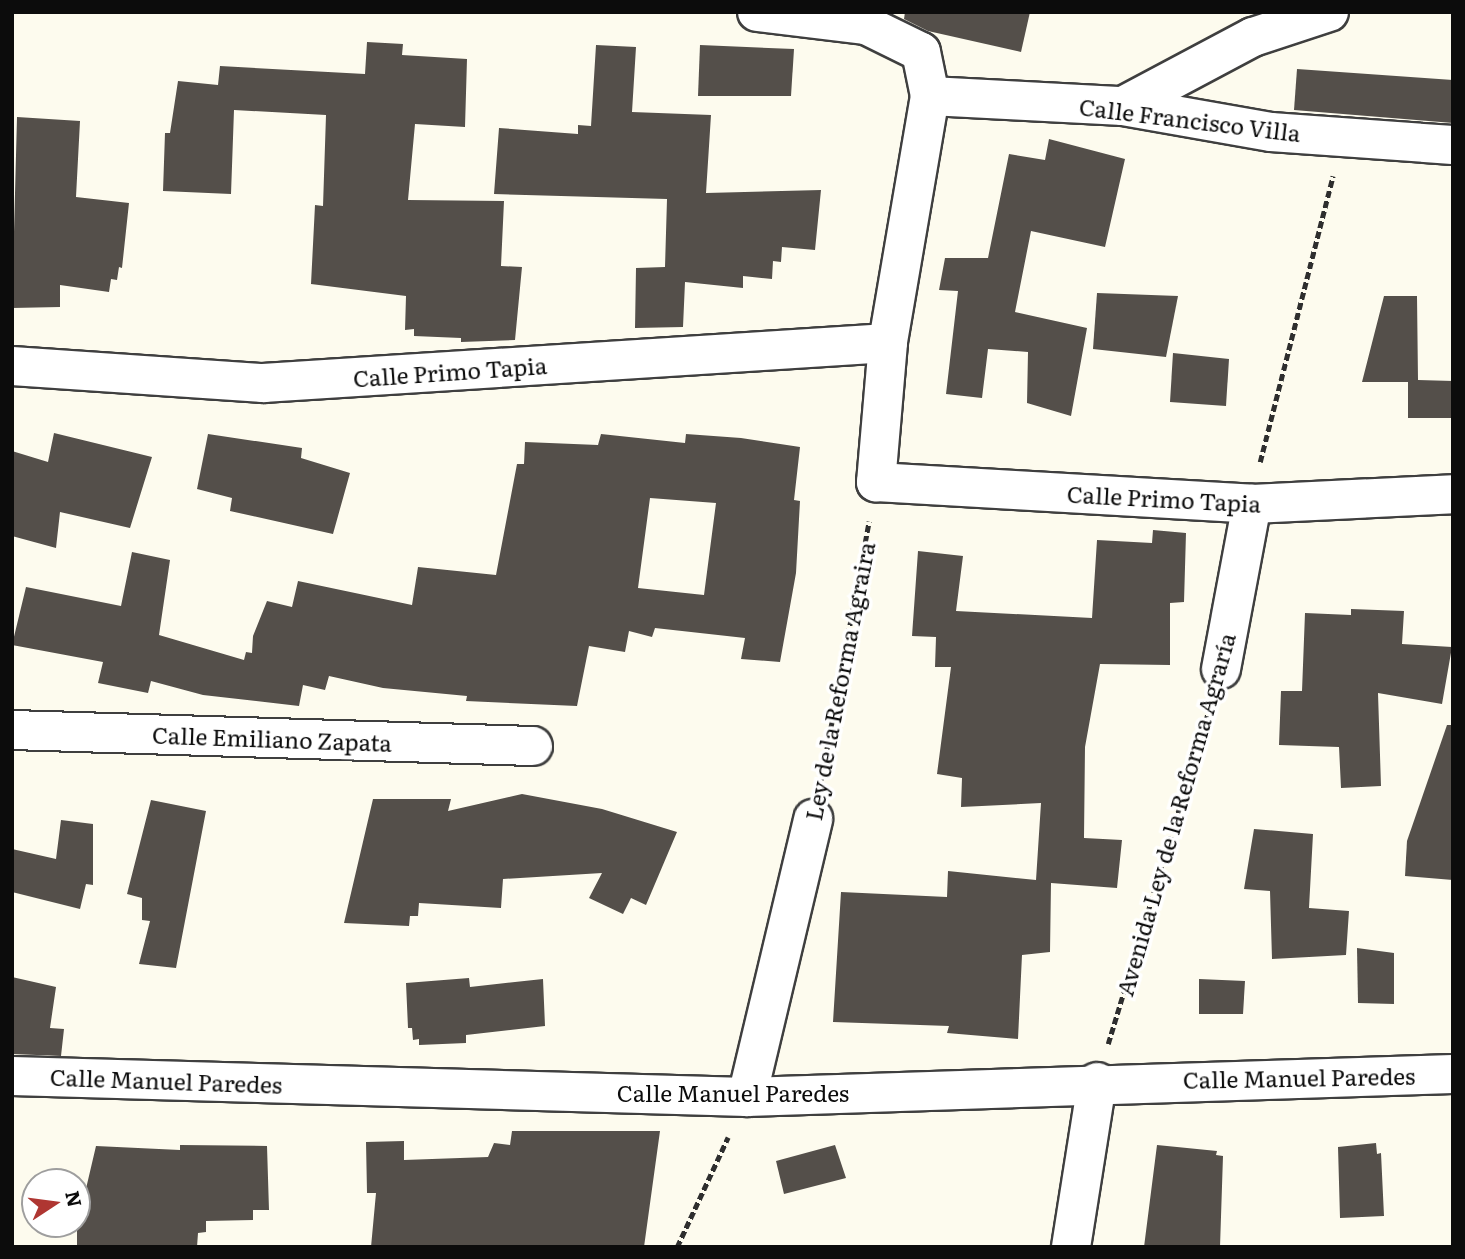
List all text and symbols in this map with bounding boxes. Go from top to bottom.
street label: Calle Francisco Villa [1078,92,1302,146]
street label: Calle Primo Tapia [352,350,548,392]
street label: Calle Primo Tapia [1066,479,1262,517]
street label: Ley de la Reforma Agraira [798,539,880,823]
street label: Avenida Ley de la Reforma Agraría [1110,629,1240,999]
street label: Calle Emiliano Zapata [152,720,392,756]
street label: Calle Manuel Paredes [1183,1061,1415,1093]
street label: Calle Manuel Paredes [49,1062,283,1098]
street label: Calle Manuel Paredes [617,1078,849,1106]
north arrow [21,1168,91,1238]
text: N [59,1188,90,1210]

